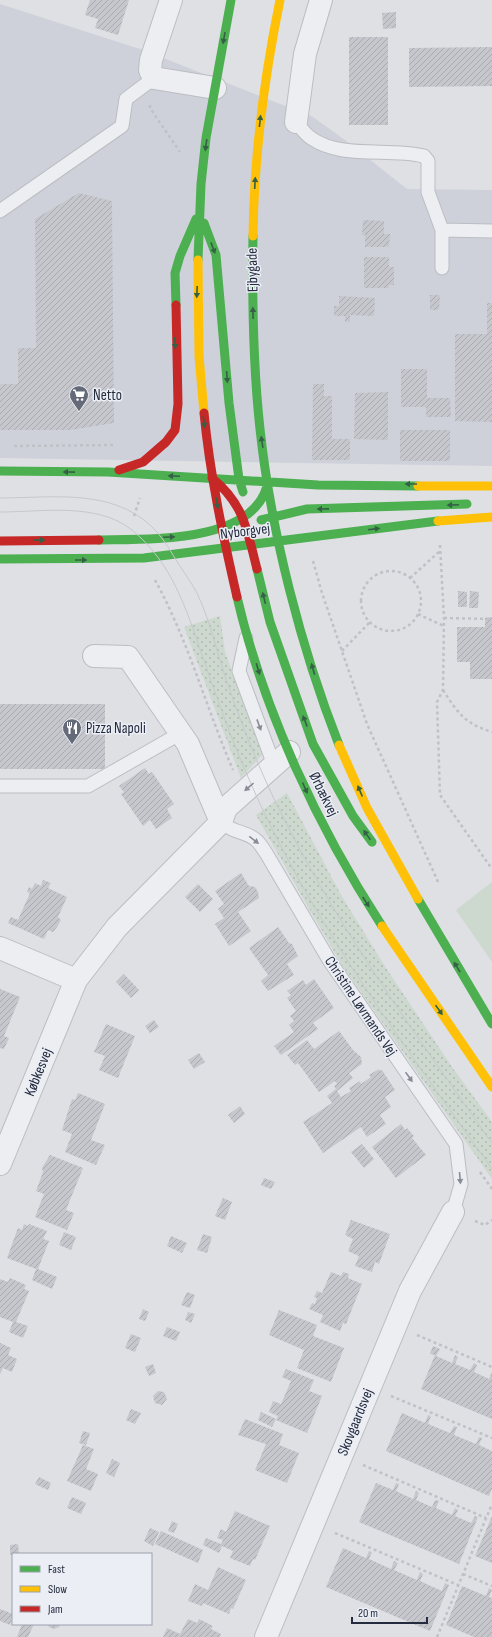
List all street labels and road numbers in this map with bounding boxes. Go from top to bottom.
street label: Ejbygade [243,248,262,292]
street label: Nyborgvej [219,519,271,544]
street label: Ørbækvej [305,769,343,820]
street label: Christine Løvmands Vej [320,953,401,1060]
street label: Købkesvej [20,1045,57,1099]
street label: Skovgaardsvej [333,1385,378,1459]

